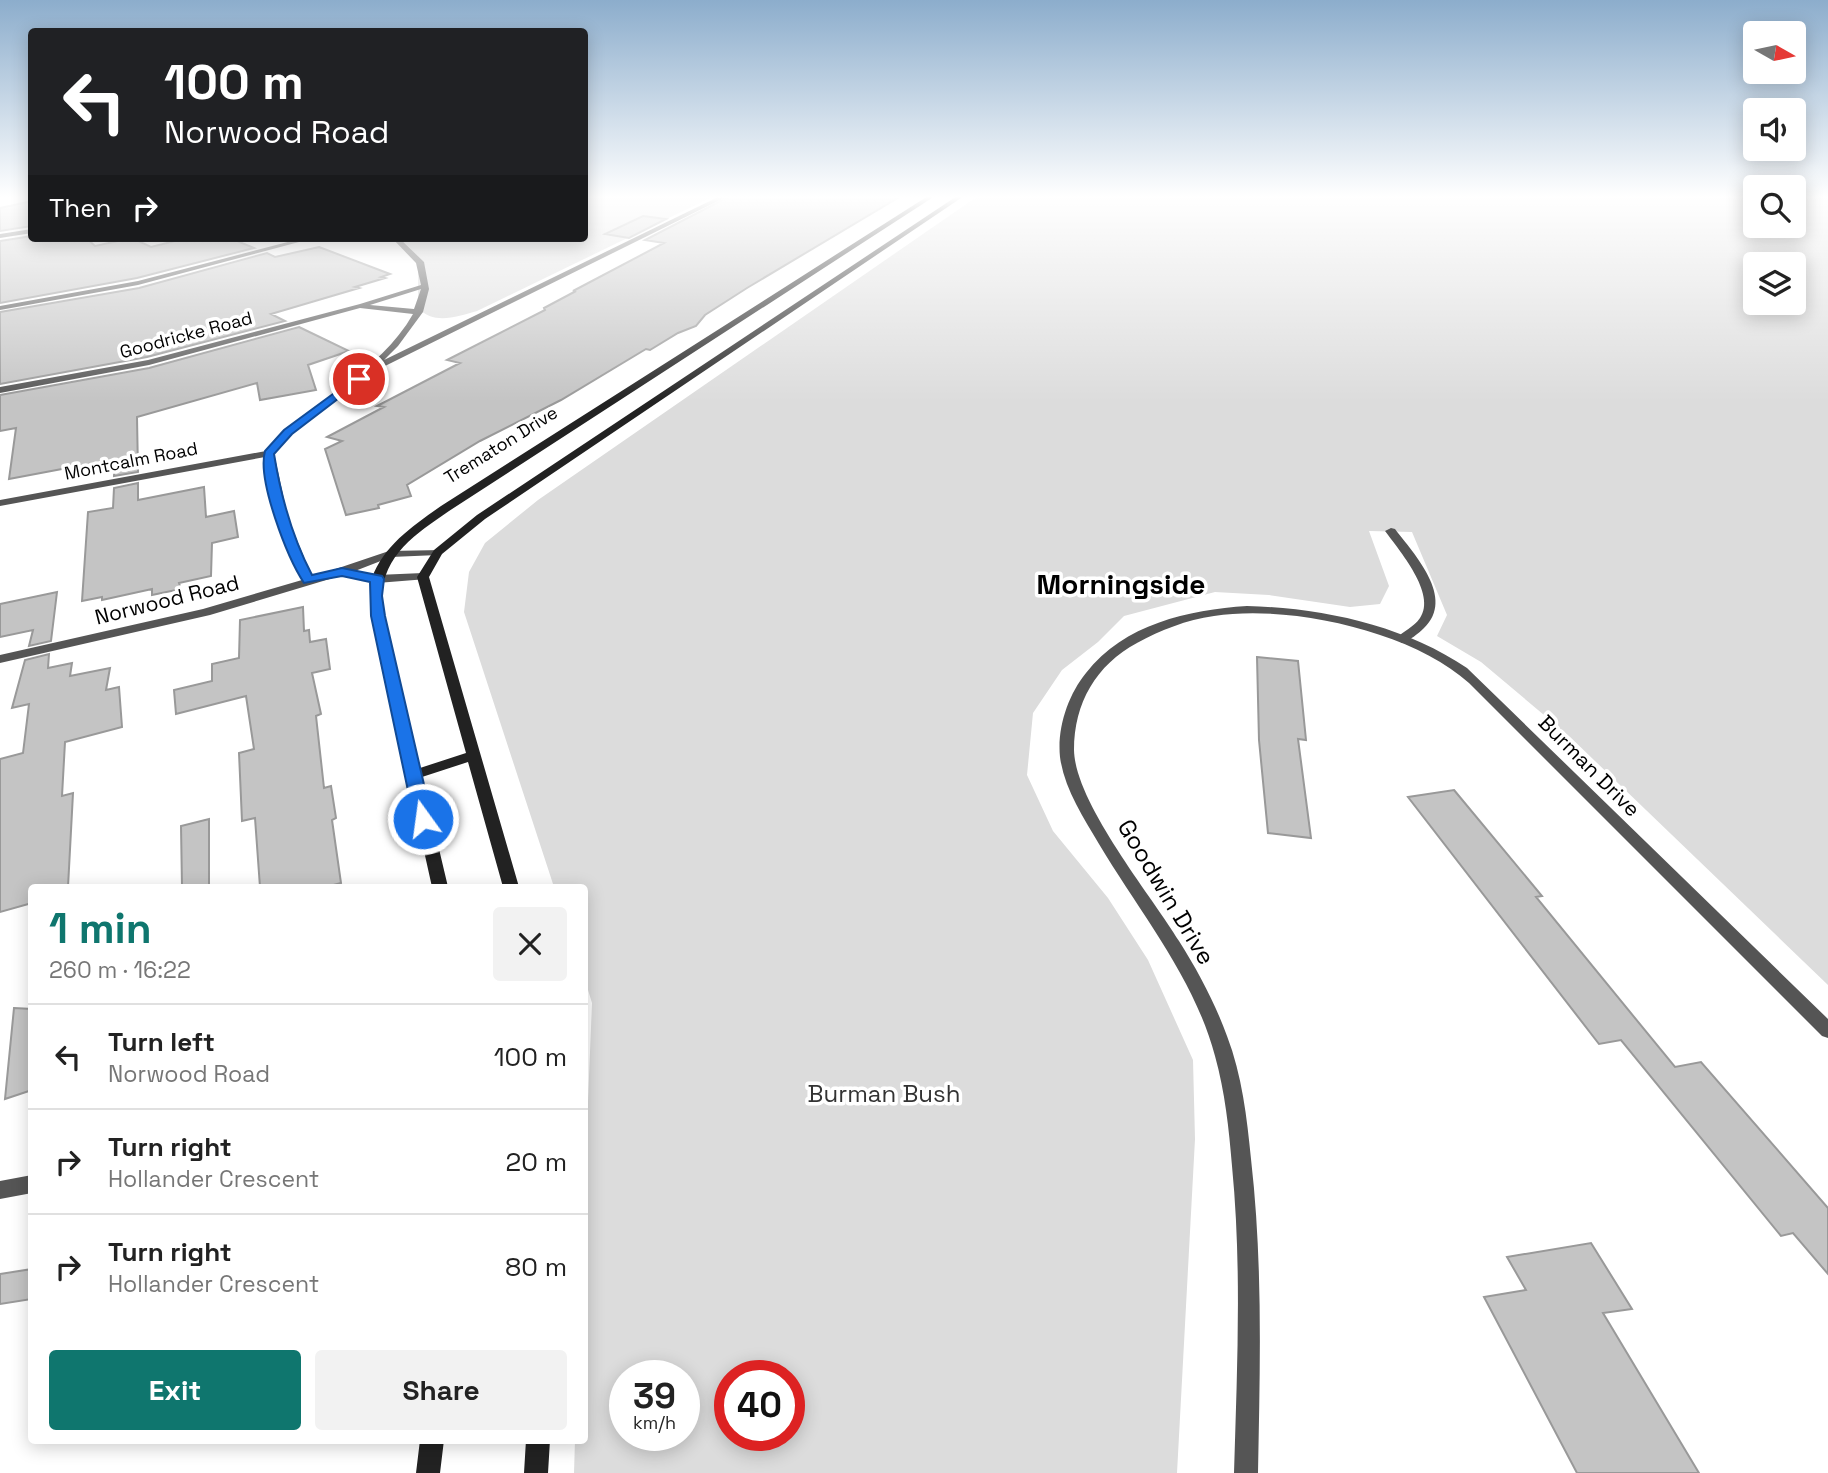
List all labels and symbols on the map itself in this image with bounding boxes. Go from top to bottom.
north arrow [1743,21,1806,84]
street label: Goodricke Road [117,306,255,363]
pin [329,349,389,409]
street label: Trematon Drive [440,401,562,489]
street label: Montcalm Road [62,436,199,485]
district label: Morningside [1037,566,1205,602]
street label: Norwood Road [92,569,242,631]
street label: Burman Drive [1533,709,1646,822]
position arrow [386,782,460,856]
street label: Goodwin Drive [1111,813,1222,970]
park label: Burman Bush [808,1078,960,1109]
speed limit sign: 40 [714,1360,805,1451]

